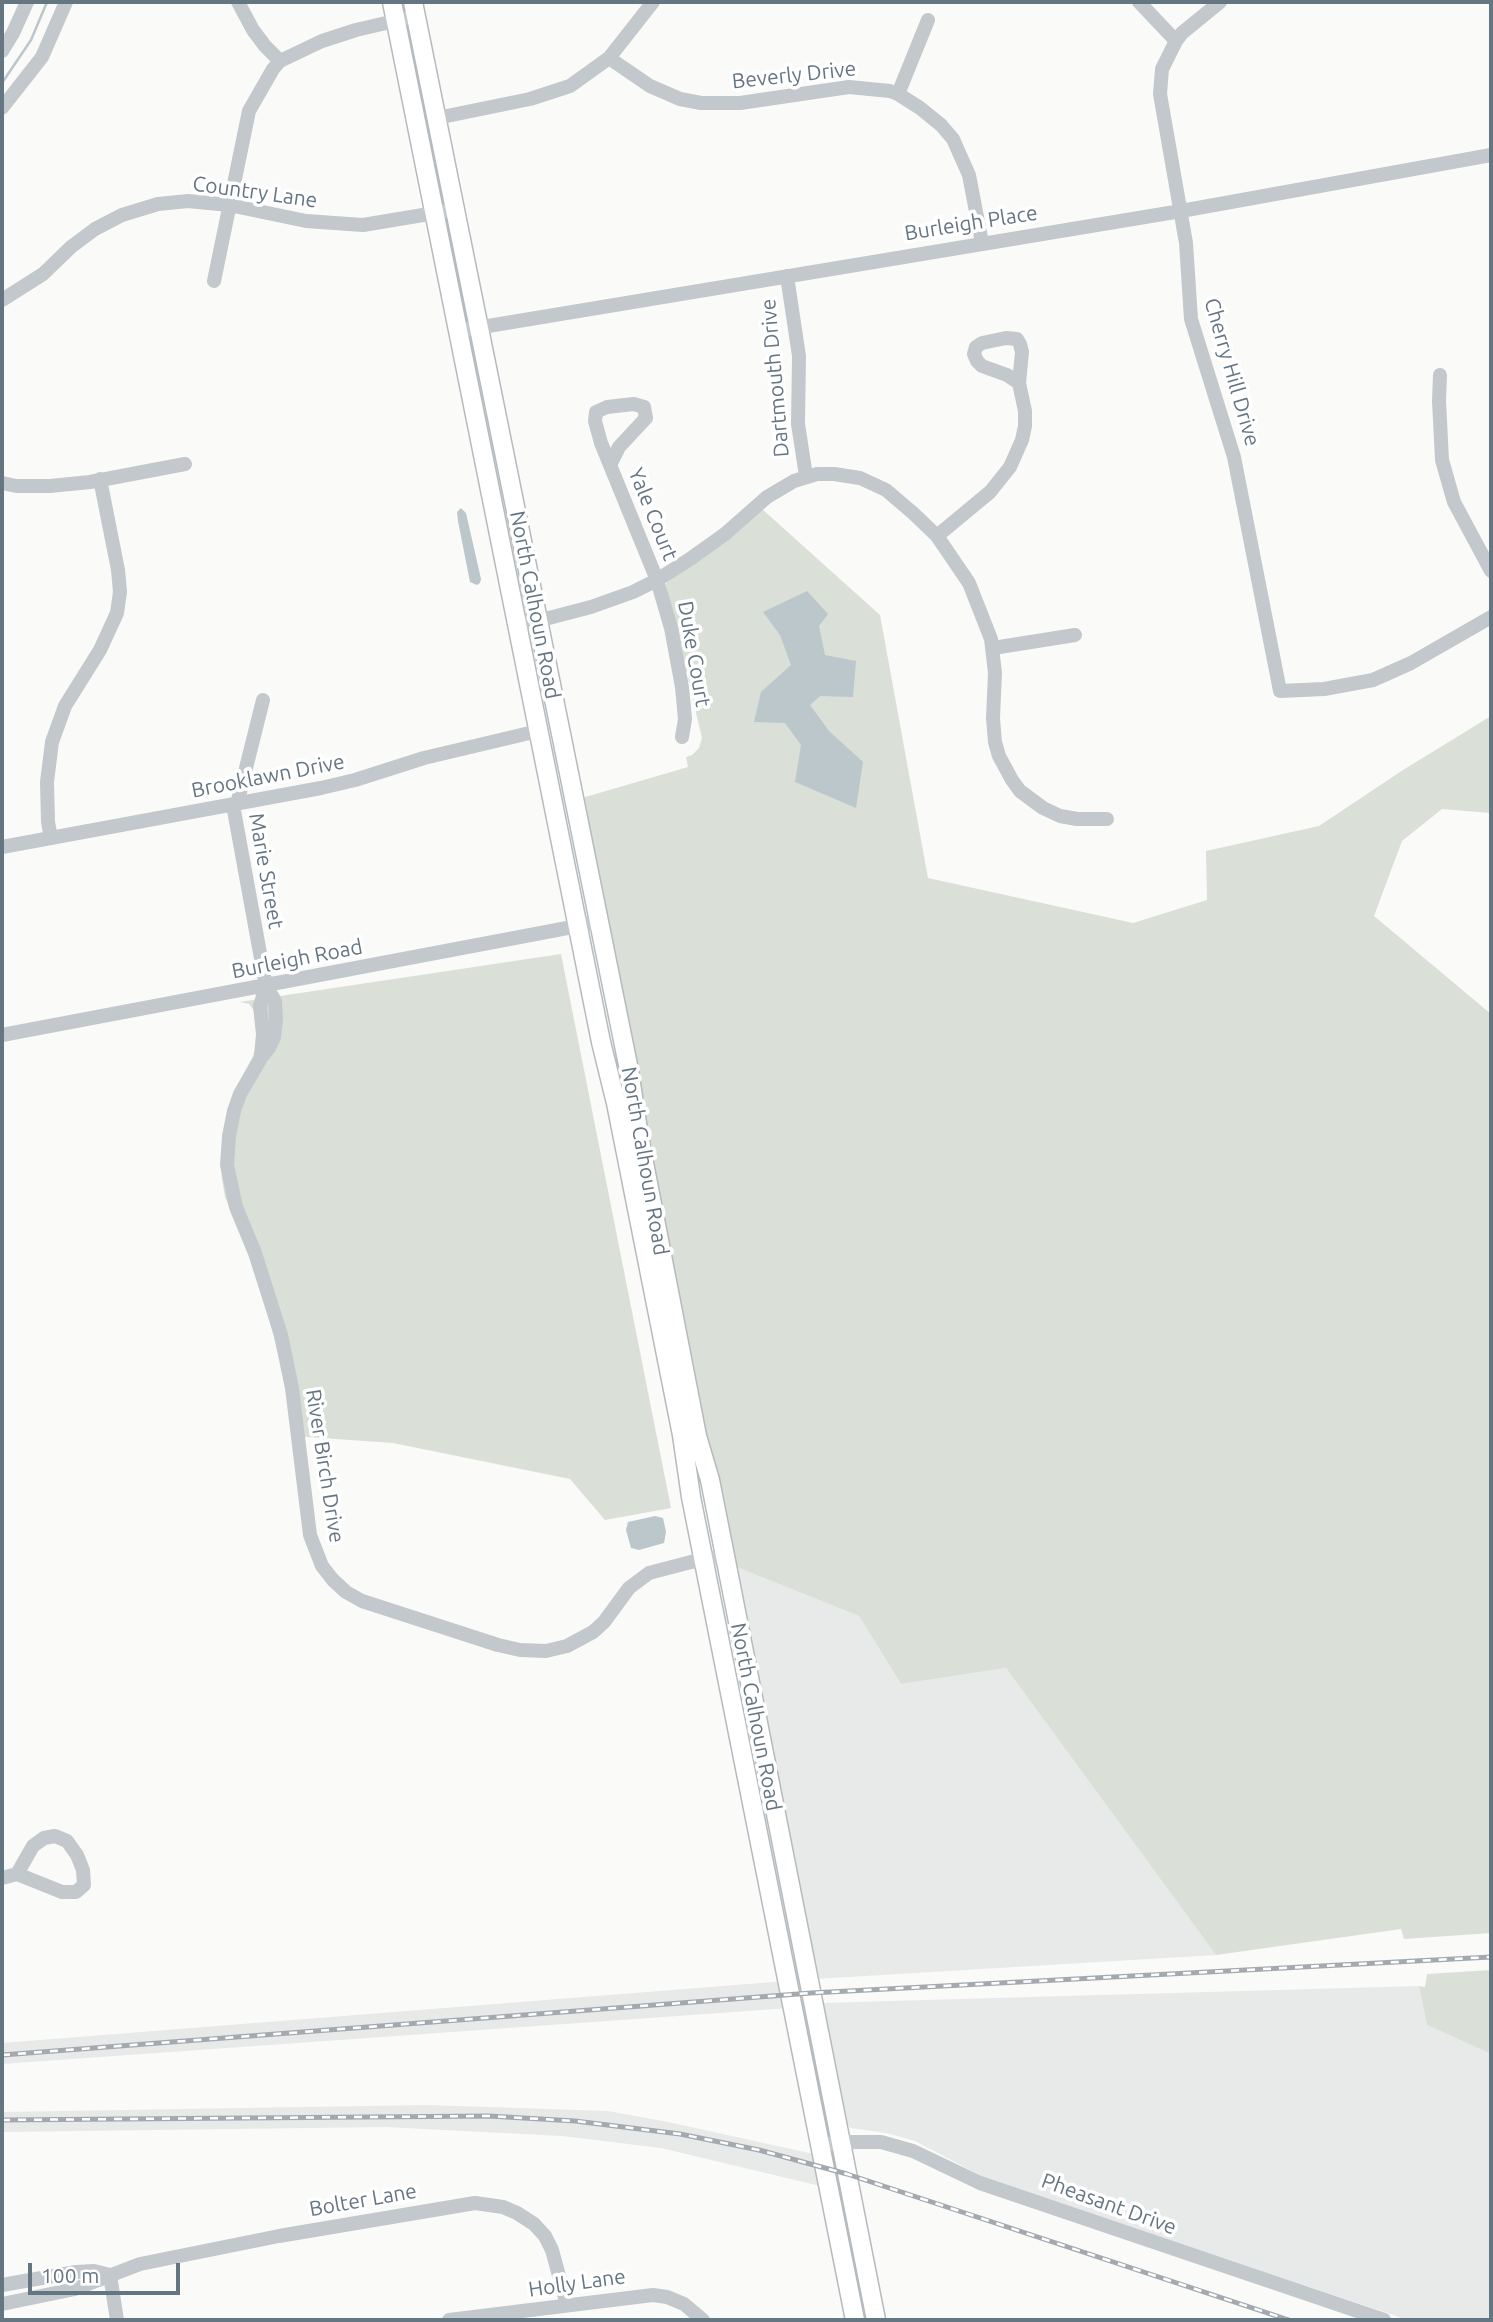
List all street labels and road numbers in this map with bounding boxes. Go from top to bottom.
street label: Beverly Drive [731,56,857,94]
street label: Country Lane [191,171,319,213]
street label: Burleigh Place [903,200,1039,246]
street label: Cherry Hill Drive [1199,295,1265,449]
street label: Dartmouth Drive [756,298,794,458]
street label: Yale Court [623,464,683,564]
street label: North Calhoun Road [504,509,566,701]
street label: Duke Court [672,599,716,709]
street label: Brooklawn Drive [189,749,347,803]
street label: Marie Street [243,811,289,931]
street label: Burleigh Road [229,934,365,984]
street label: North Calhoun Road [616,1065,674,1257]
street label: River Birch Drive [300,1387,350,1545]
street label: North Calhoun Road [725,1621,787,1813]
street label: Pheasant Drive [1038,2168,1180,2240]
street label: Bolter Lane [307,2178,419,2222]
street label: Holly Lane [527,2264,627,2302]

